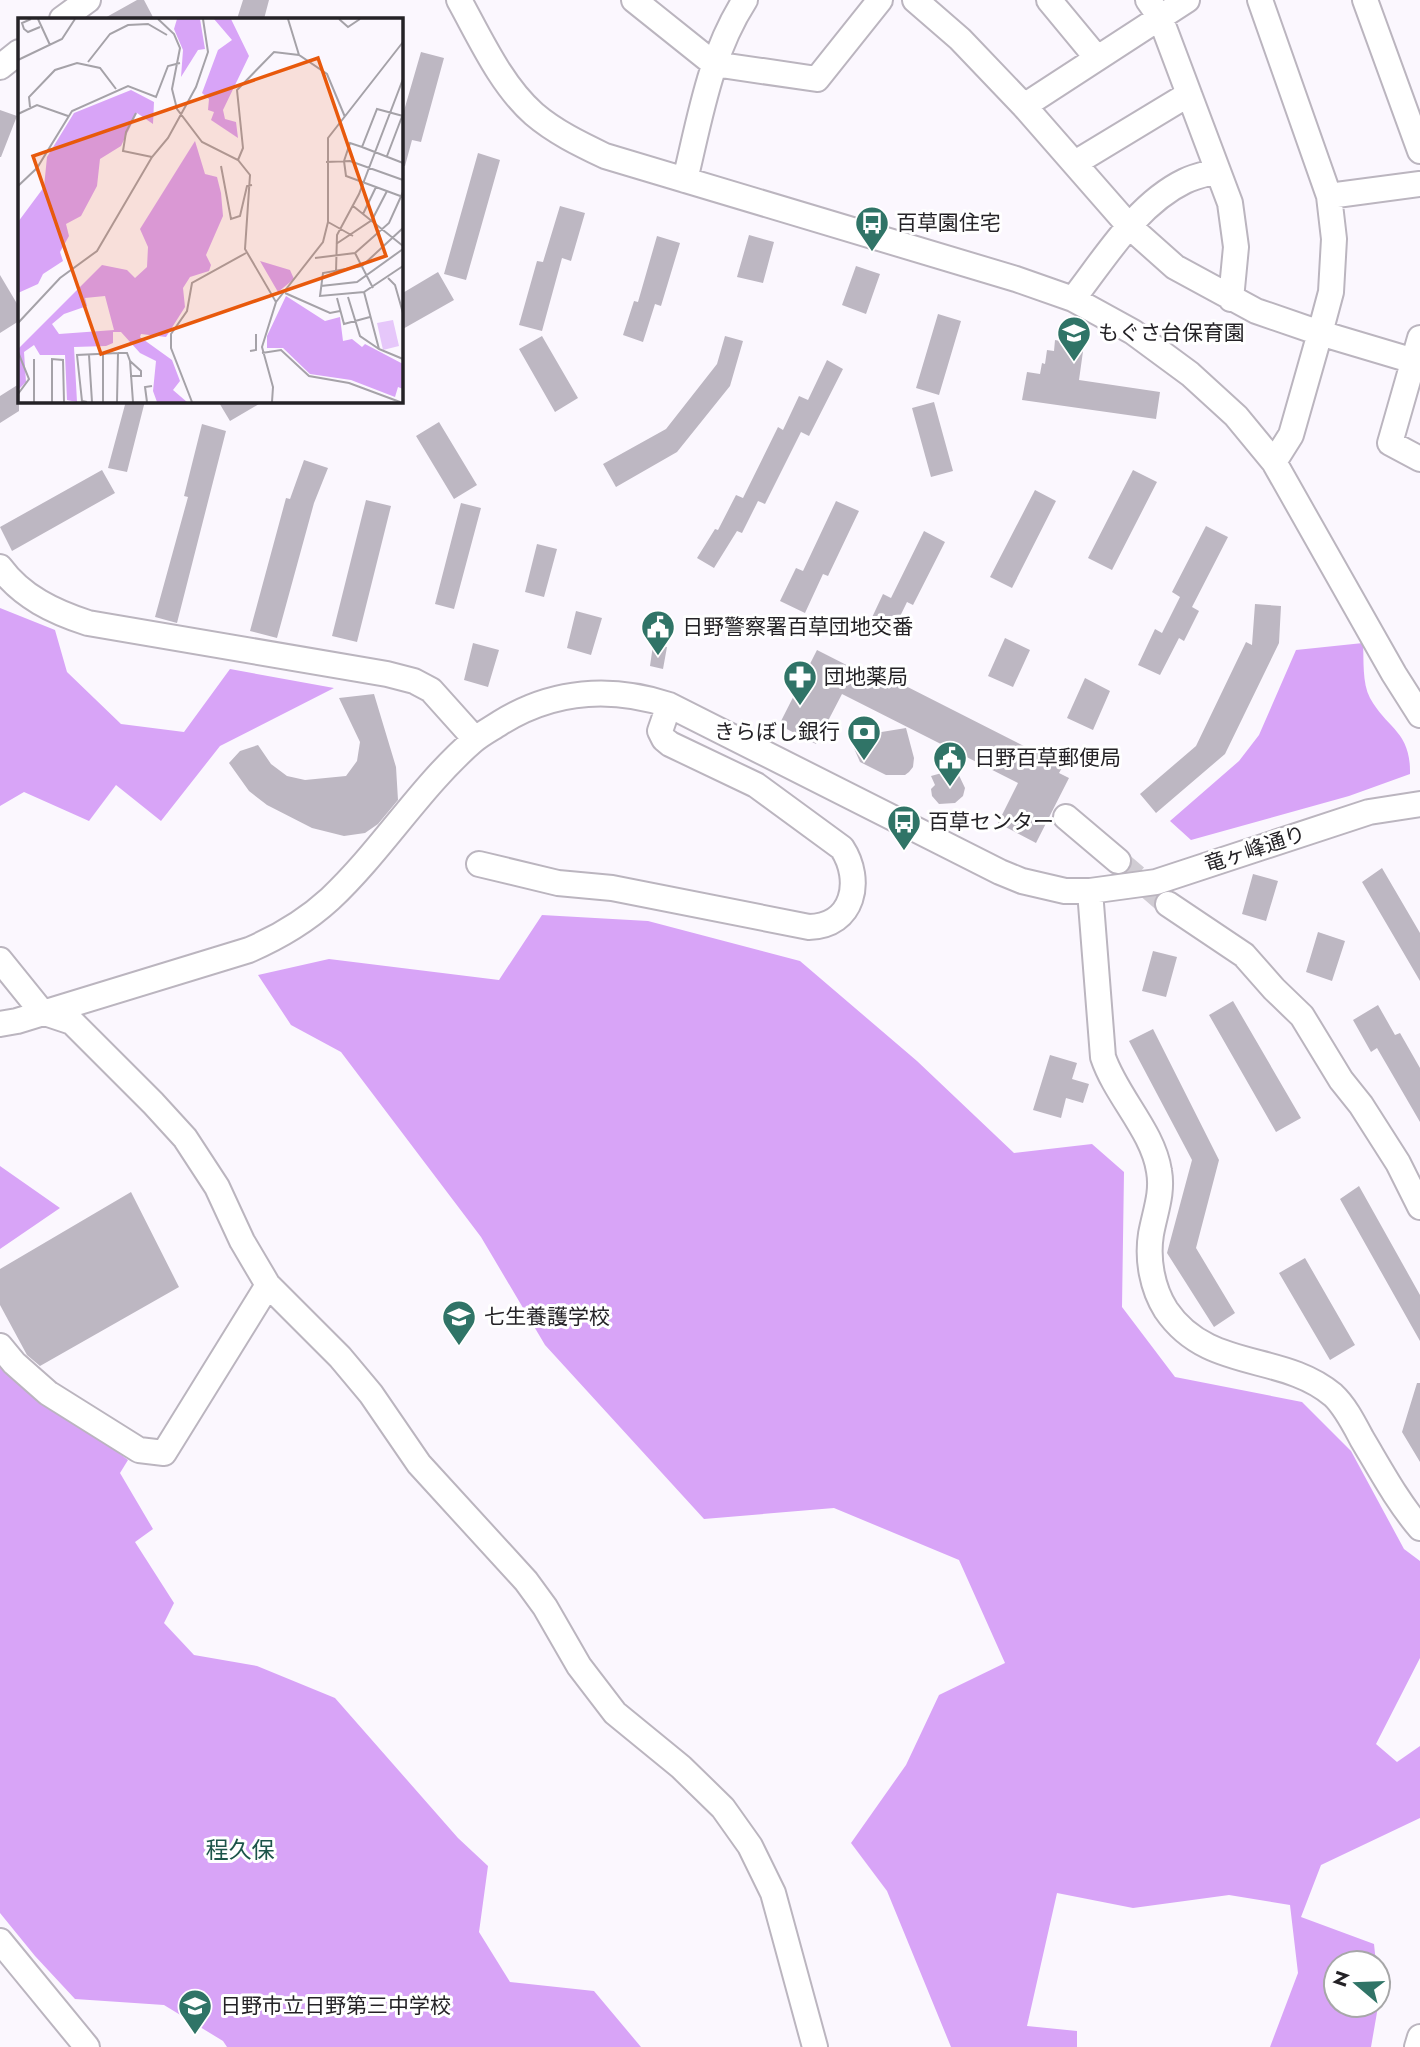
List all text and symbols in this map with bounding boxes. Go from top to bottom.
inset map [18,18,402,402]
bus stop icon: 百草園住宅 [853,204,891,253]
place label: 百草園住宅 [896,208,1001,238]
school or university icon: もぐさ台保育園 [1055,314,1093,363]
place label: もぐさ台保育園 [1098,318,1245,348]
public building icon: 日野警察署百草団地交番 [639,608,677,657]
place label: 日野警察署百草団地交番 [682,612,913,642]
pharmacy icon: 団地薬局 [781,658,819,707]
place label: 団地薬局 [824,662,908,692]
bank icon: きらぼし銀行 [845,713,883,762]
place label: きらぼし銀行 [714,717,840,747]
public building icon: 日野百草郵便局 [931,739,969,788]
place label: 日野百草郵便局 [974,743,1121,773]
bus stop icon: 百草センター [885,803,923,852]
place label: 百草センター [928,807,1054,837]
street label: 竜ヶ峰通り [1200,819,1310,879]
school or university icon: 七生養護学校 [440,1298,478,1347]
place label: 七生養護学校 [484,1302,610,1332]
district label: 程久保 [206,1833,275,1867]
north arrow [1322,1949,1392,2019]
text: N [1326,1967,1357,1990]
school or university icon: 日野市立日野第三中学校 [176,1987,214,2036]
place label: 日野市立日野第三中学校 [220,1991,451,2021]

